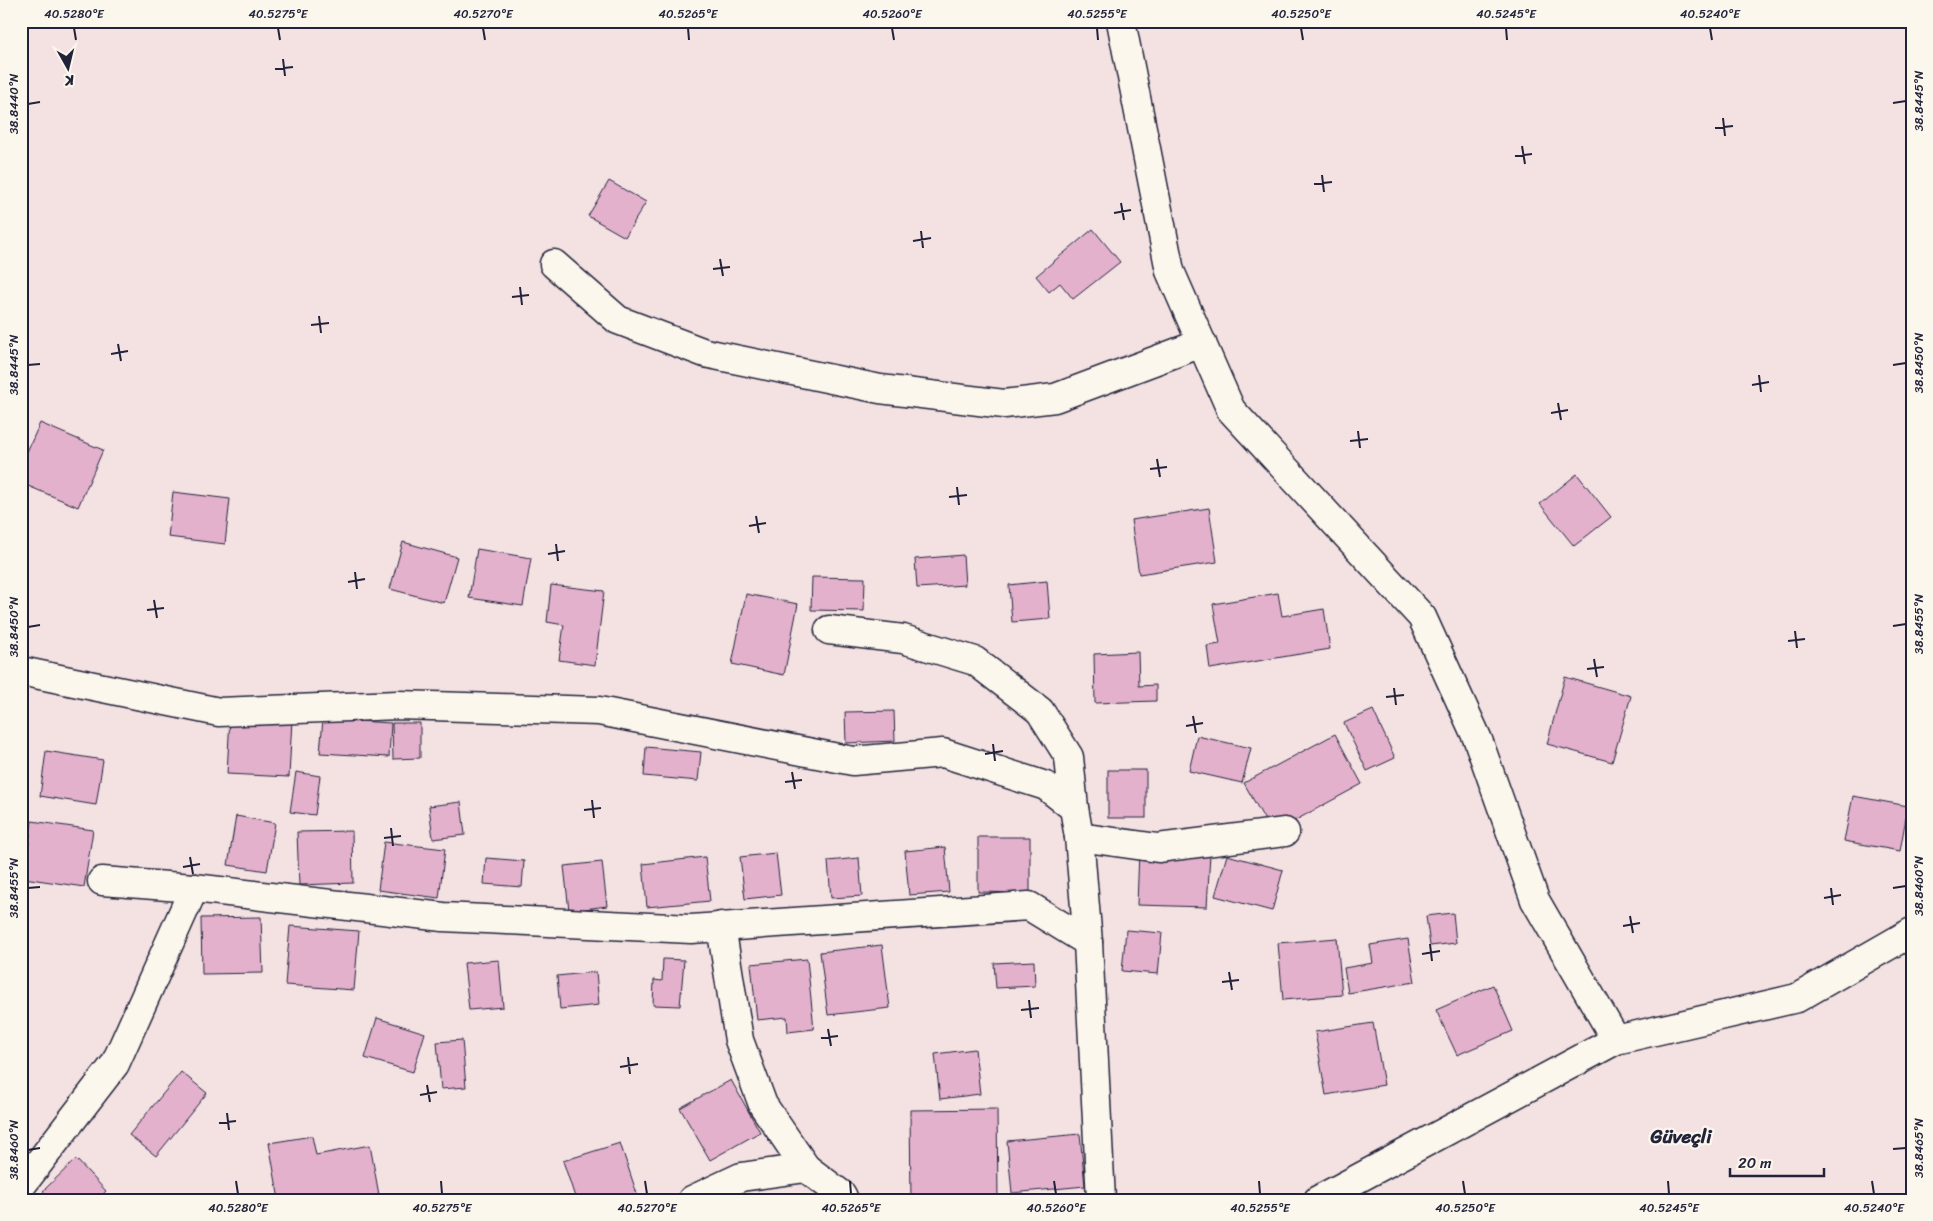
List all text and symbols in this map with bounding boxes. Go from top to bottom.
text: 40.5280°E [44,3,105,25]
text: 40.5275°E [249,3,309,25]
text: 40.5270°E [453,3,514,25]
text: 40.5265°E [659,3,719,25]
text: 40.5260°E [862,3,923,25]
text: 40.5255°E [1067,3,1128,25]
text: 40.5250°E [1271,3,1332,25]
text: 40.5245°E [1476,3,1537,25]
text: 40.5240°E [1680,3,1741,25]
north arrow [42,42,92,92]
text: K [62,67,77,94]
text: 38.8445°N [1908,70,1930,131]
text: 38.8440°N [3,73,25,134]
text: 38.8450°N [1908,332,1930,393]
text: 38.8445°N [3,334,25,395]
text: 38.8455°N [1908,593,1930,654]
text: 38.8450°N [3,596,25,657]
text: 38.8460°N [1908,855,1930,916]
text: 38.8455°N [3,857,25,918]
text: 38.8465°N [1908,1117,1930,1178]
text: 38.8460°N [3,1119,25,1180]
district label: Güveçli [1650,1120,1713,1153]
scale bar [1730,1146,1824,1178]
text: 20 m [1738,1150,1772,1176]
text: 40.5280°E [208,1197,269,1219]
text: 40.5275°E [413,1197,473,1219]
text: 40.5270°E [617,1197,678,1219]
text: 40.5265°E [822,1197,882,1219]
text: 40.5260°E [1026,1197,1087,1219]
text: 40.5255°E [1230,1197,1291,1219]
text: 40.5250°E [1435,1197,1496,1219]
text: 40.5245°E [1639,1197,1700,1219]
text: 40.5240°E [1844,1197,1905,1219]

